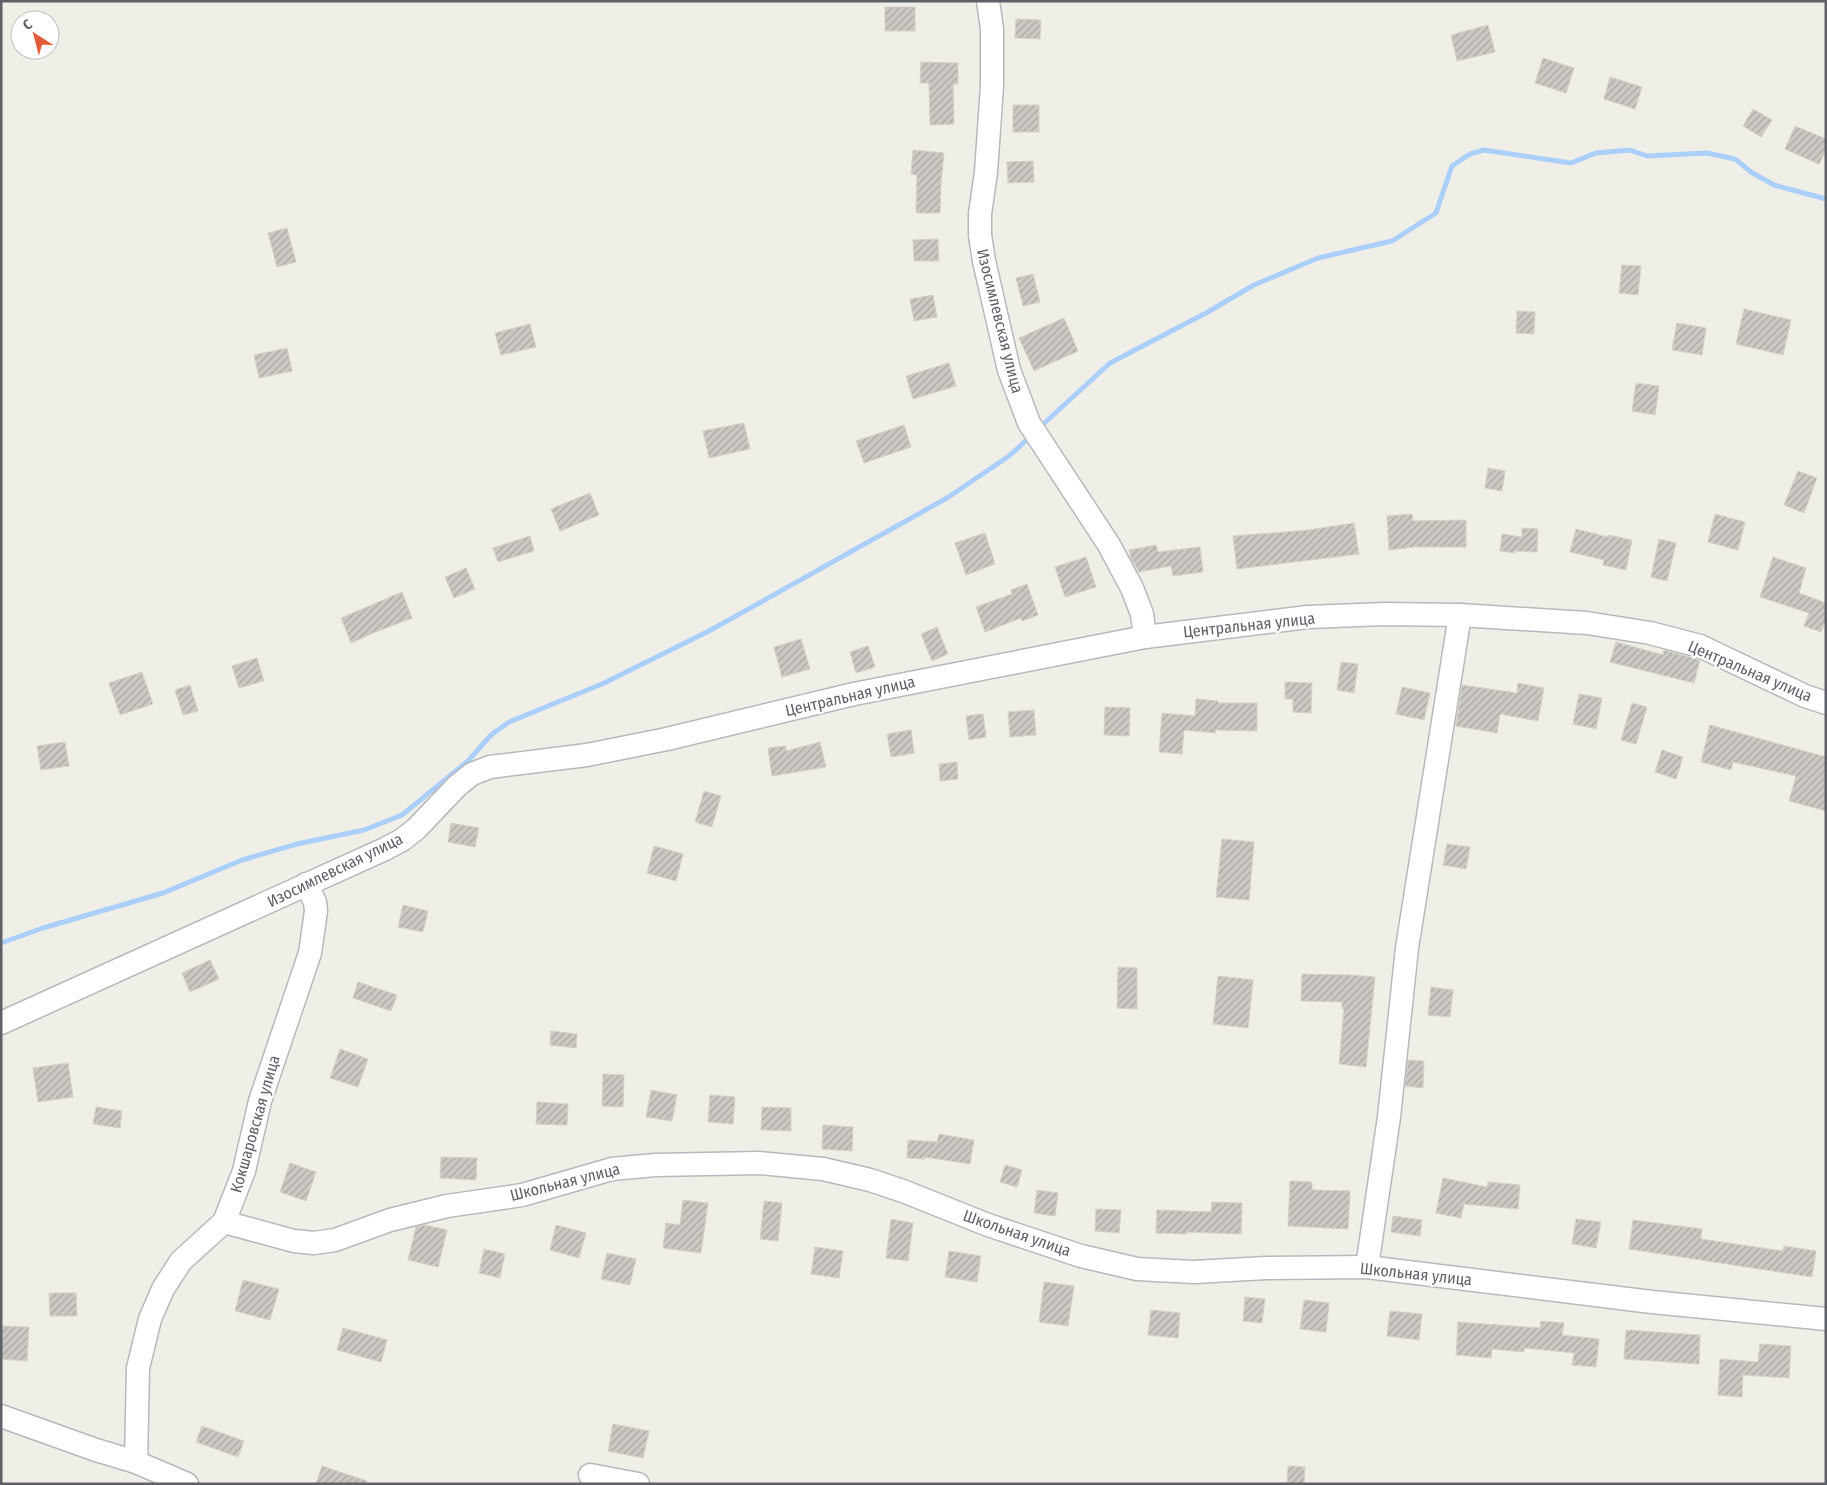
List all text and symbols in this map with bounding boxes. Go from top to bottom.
north arrow [10,10,60,60]
text: С [20,15,36,34]
street label: Изосимлевская улица [973,247,1027,395]
street label: Центральная улица [1182,609,1316,641]
street label: Центральная улица [1685,636,1815,706]
street label: Центральная улица [783,672,917,720]
street label: Изосимлевская улица [264,829,406,911]
street label: Кокшаровская улица [226,1053,284,1195]
street label: Школьная улица [508,1159,622,1205]
street label: Школьная улица [961,1206,1073,1260]
street label: Школьная улица [1359,1259,1473,1289]

